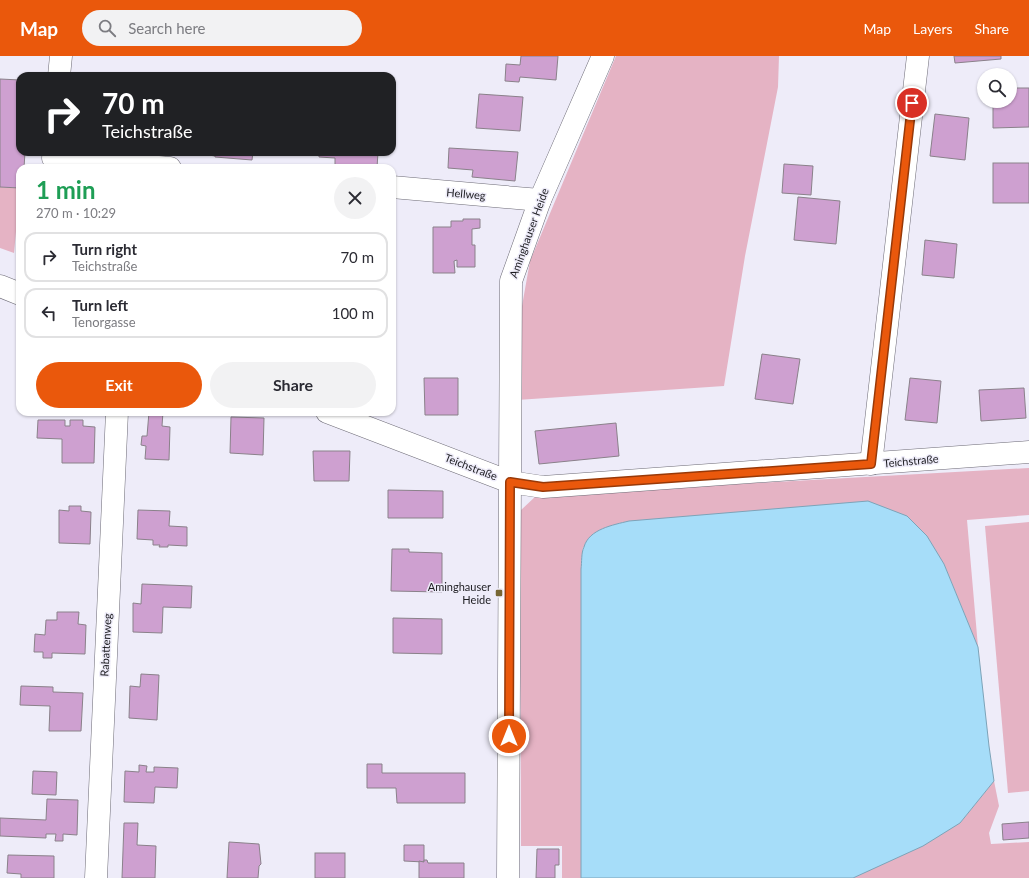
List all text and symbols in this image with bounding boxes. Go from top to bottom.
search box [82,10,362,46]
text: Map [20,17,58,40]
icon: search [96,17,118,39]
text: Search here [128,19,206,37]
text: Map [863,20,891,37]
text: Layers [913,20,953,37]
text: Share [975,20,1009,37]
map controls [977,68,1017,108]
button: search [977,68,1017,108]
text: 70 m [102,86,165,120]
pin [895,86,929,120]
icon: right [36,88,88,140]
icon: arrive [901,92,923,114]
text: Teichstraße [102,120,192,142]
text: 1 min [36,175,96,204]
button: close [334,177,376,219]
street label: Hellweg [446,185,486,202]
street label: Aminghauser Heide [506,186,551,279]
text: 270 m · 10:29 [36,205,116,221]
text: Turn right [72,240,137,258]
icon: right [38,246,60,268]
text: 70 m [340,248,374,266]
text: Teichstraße [72,258,137,274]
text: Turn left [72,296,128,314]
icon: left [38,302,60,324]
text: 100 m [332,304,374,322]
text: Tenorgasse [72,314,136,330]
button: Exit [36,362,202,408]
button: Share [210,362,376,408]
street label: Teichstraße [443,451,499,483]
street label: Teichstraße [883,452,939,469]
place label: Aminghauser Heide [428,580,491,606]
marker: Aminghauser Heide [494,588,504,598]
street label: Rabattenweg [97,613,114,677]
position arrow [488,715,530,757]

